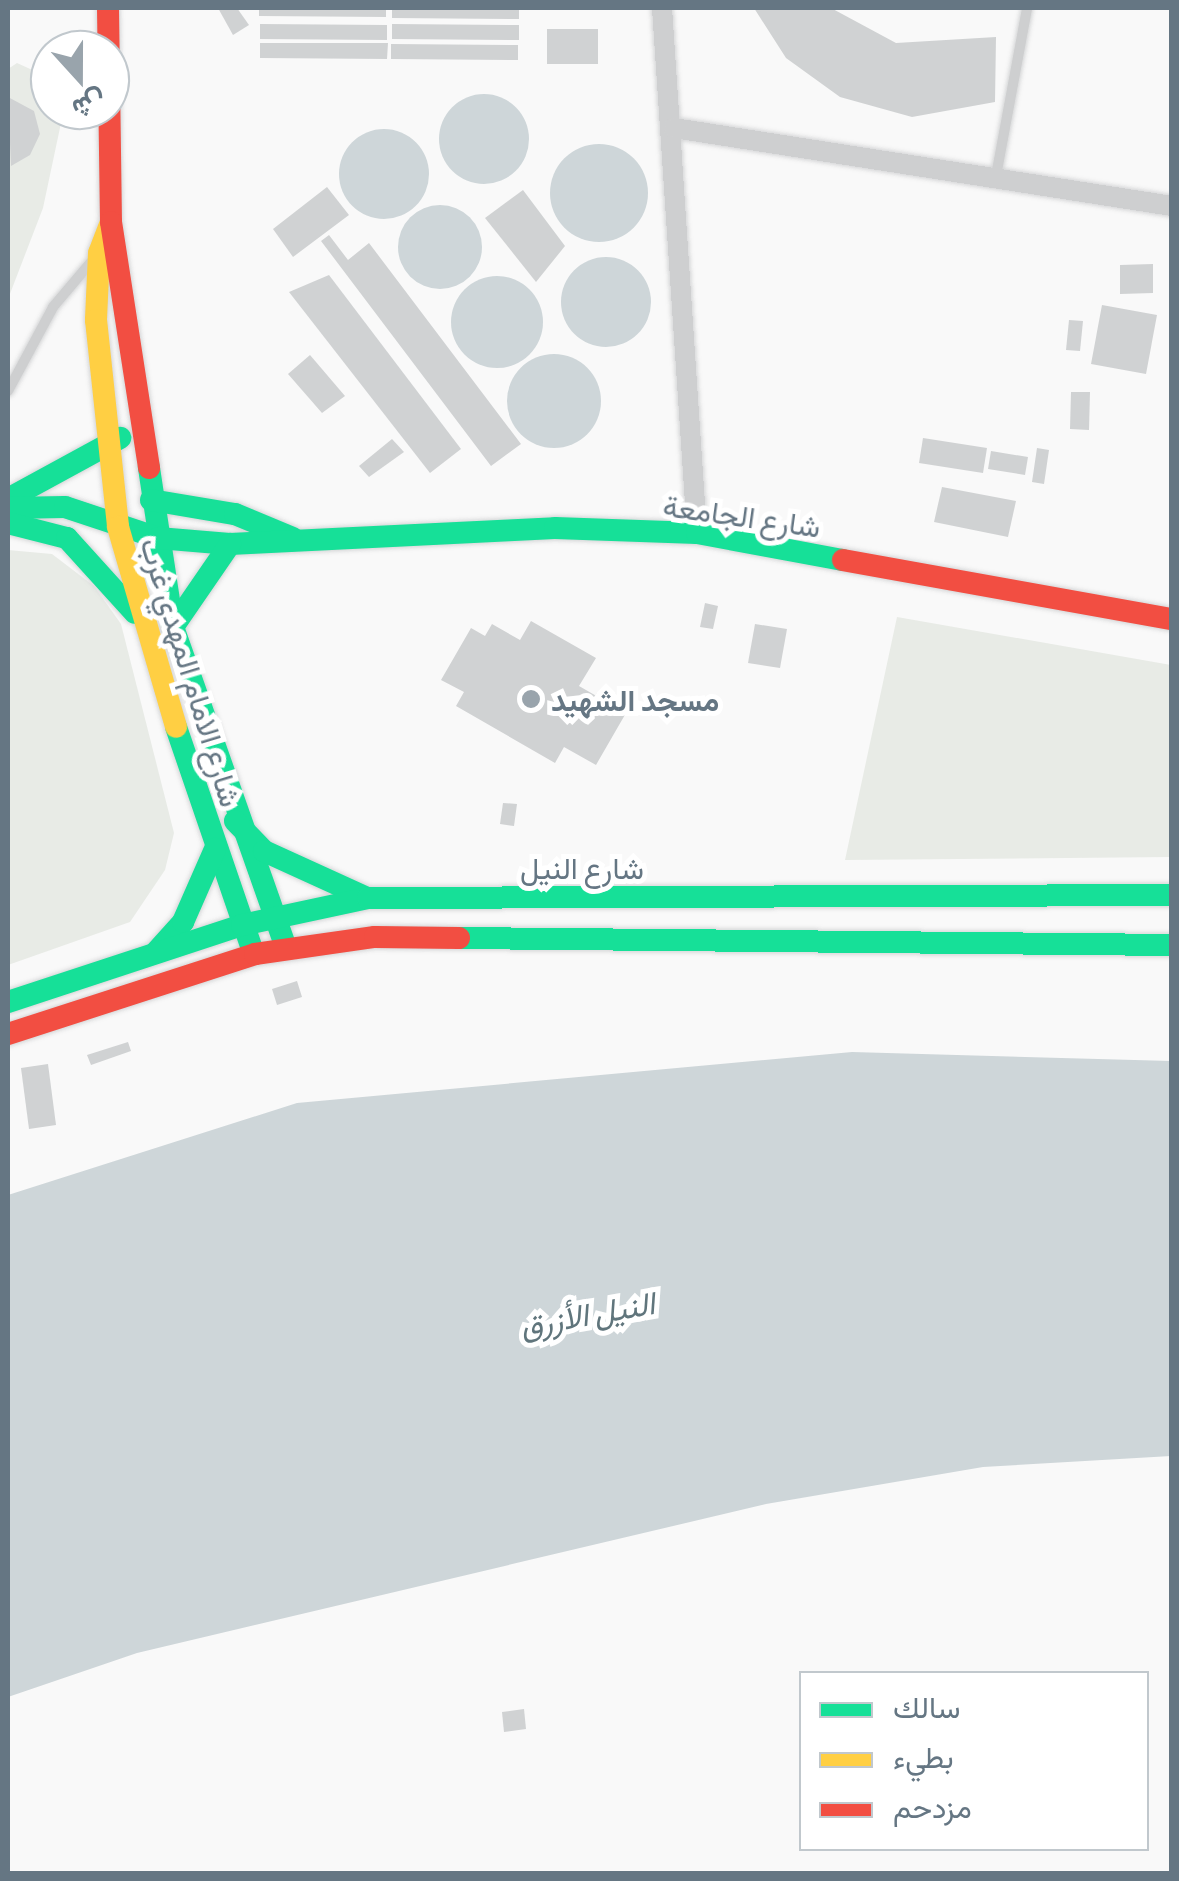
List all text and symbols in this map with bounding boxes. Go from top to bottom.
north arrow [30,30,130,130]
text: ش [68,84,112,128]
street label: شارع الجامعة [661,486,823,544]
street label: شارع الامام المهدي غرب [134,533,250,811]
place label: مسجد الشهيد [551,681,719,717]
marker: مسجد الشهيد [520,688,542,710]
street label: شارع النيل [520,849,644,885]
water label: النيل الأزرق [517,1282,657,1344]
legend [799,1671,1149,1851]
text: سالك [893,1687,960,1724]
text: بطيء [893,1737,954,1774]
text: مزدحم [893,1787,972,1824]

